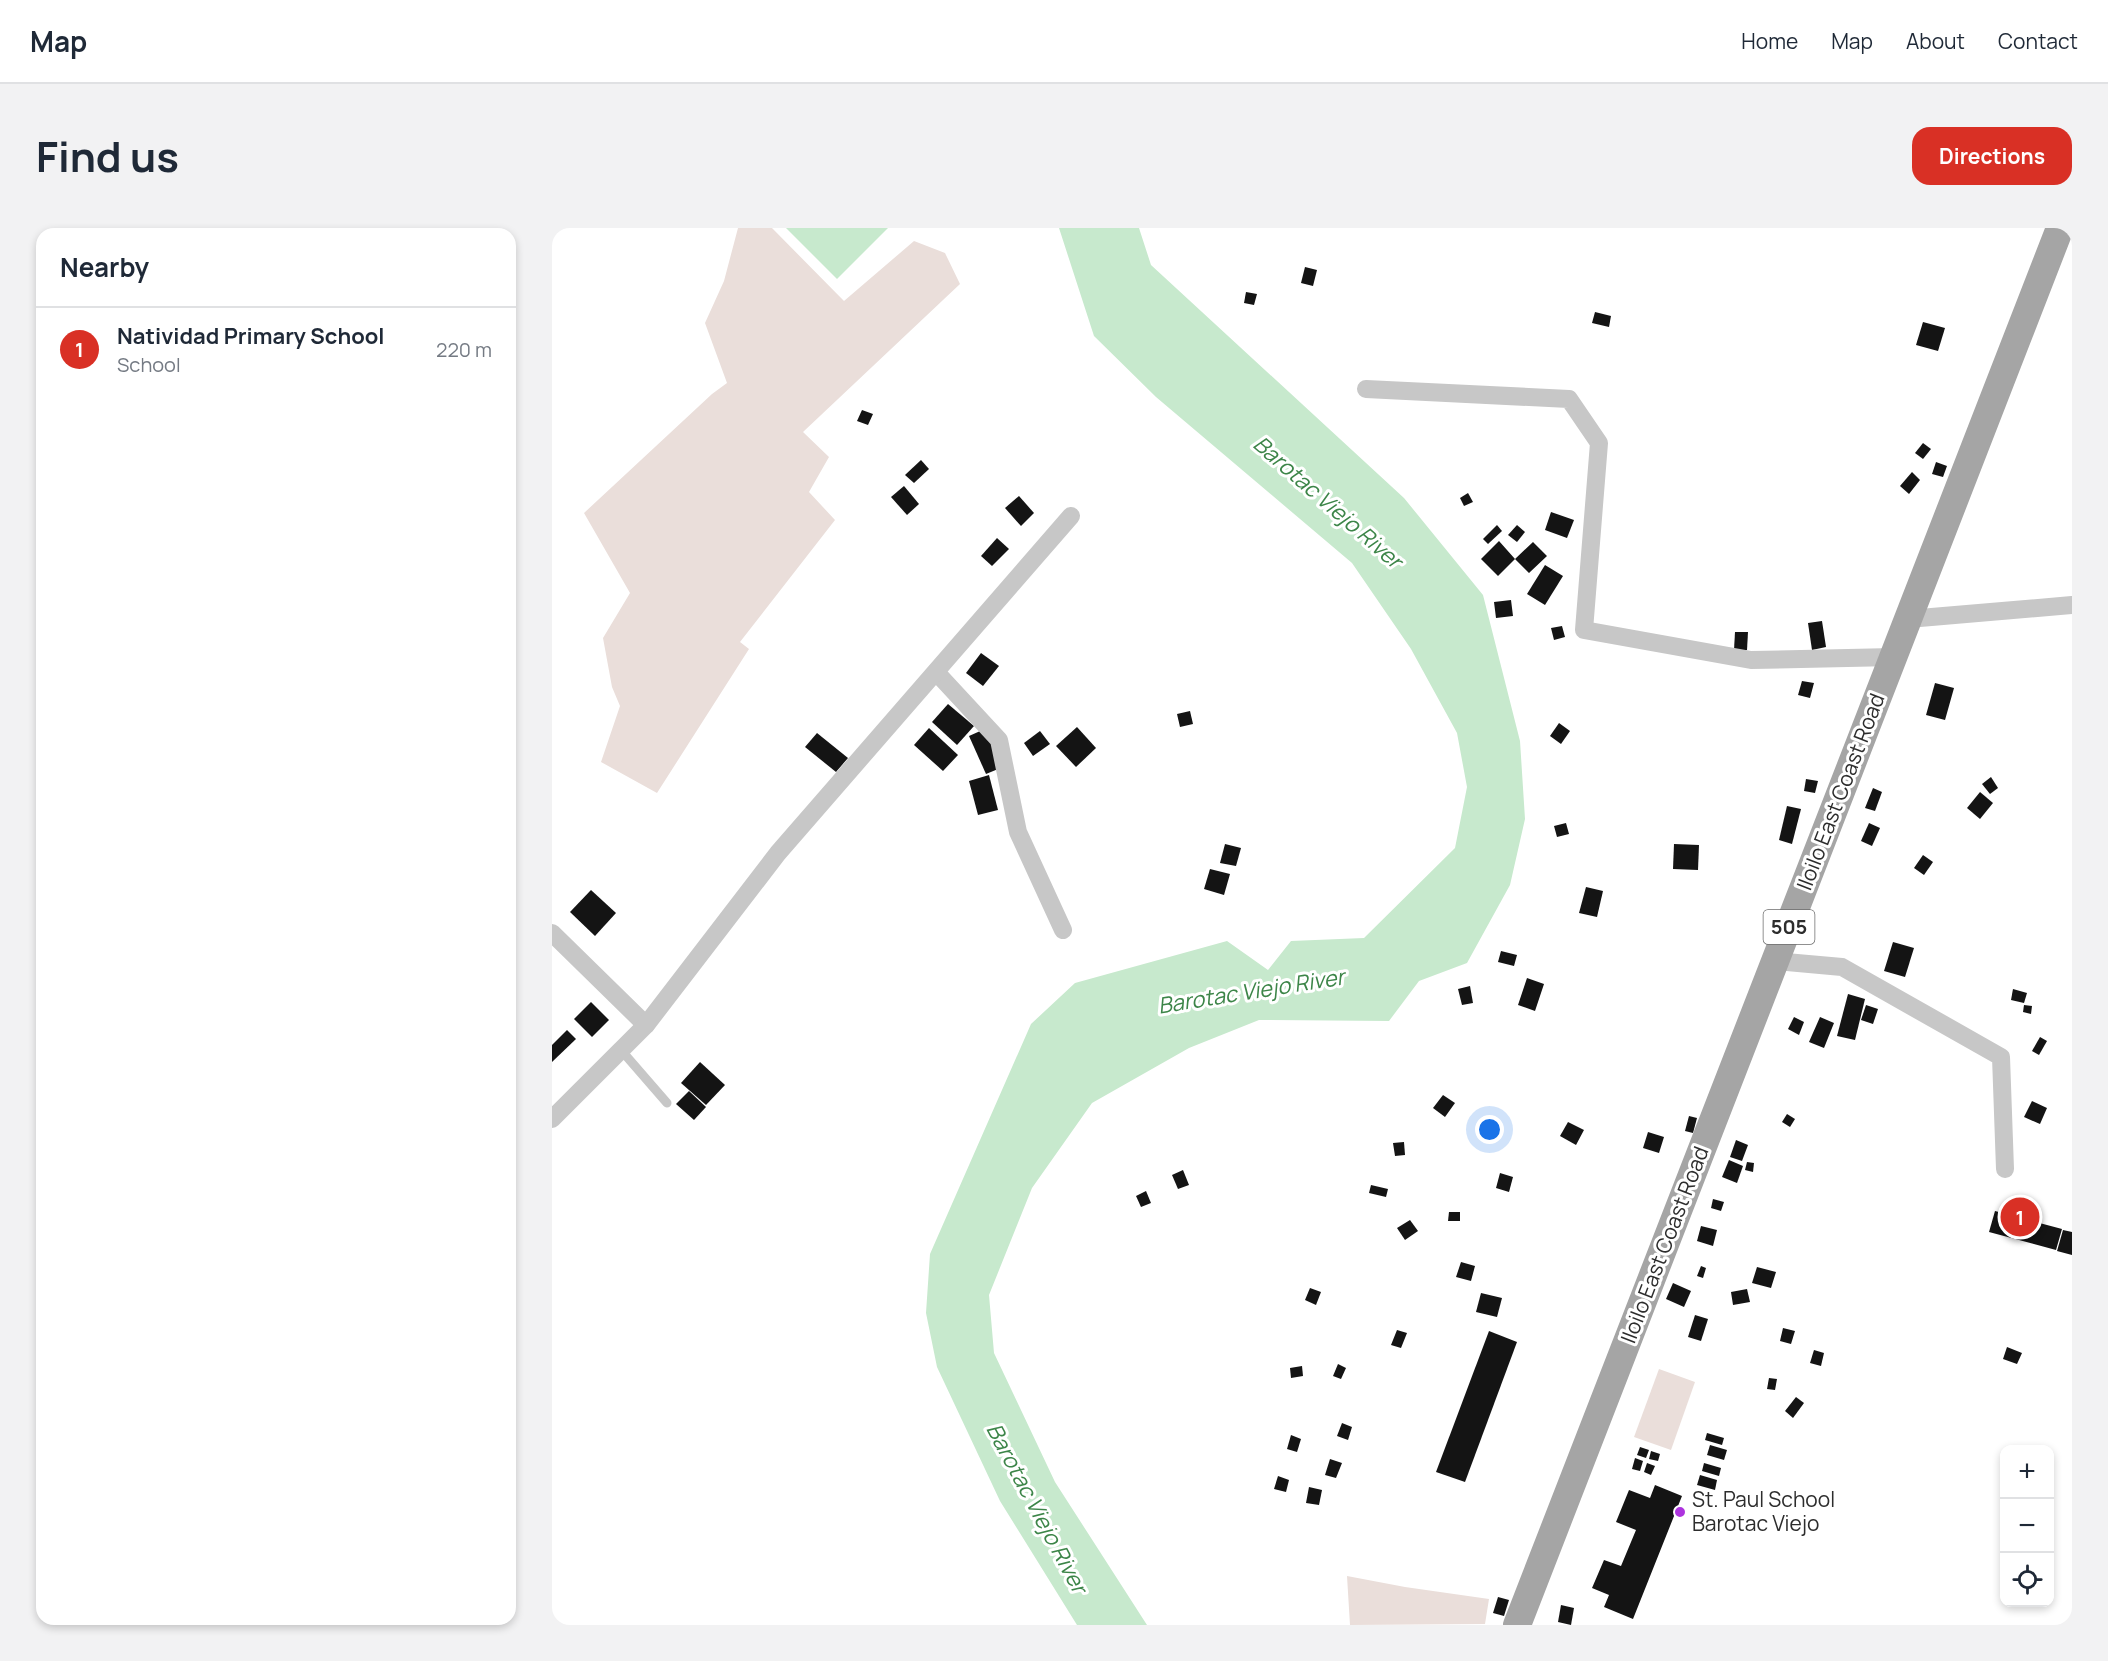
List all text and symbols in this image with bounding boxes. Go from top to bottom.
text: Map [30,22,87,60]
text: Home [1741,27,1798,55]
text: Map [1831,27,1873,55]
text: About [1906,27,1965,55]
text: Contact [1998,27,2078,55]
text: Find us [36,127,179,185]
button: Directions [1912,127,2072,185]
text: Nearby [60,249,149,285]
text: Natividad Primary School [117,321,385,351]
text: 1 [75,336,84,363]
text: 220 m [436,336,492,363]
text: School [117,351,181,378]
water label: Barotac Viejo River [1247,429,1411,577]
street label: Iloilo East Coast Road [1790,689,1890,894]
road number: 505 [1764,910,1814,944]
water label: Barotac Viejo River [1156,961,1349,1021]
your location [1475,1115,1504,1144]
street label: Iloilo East Coast Road [1614,1142,1714,1347]
pin: 1 [2000,1194,2040,1240]
water label: Barotac Viejo River [980,1418,1096,1601]
map controls [2000,1445,2054,1607]
button: + [2000,1445,2054,1499]
place label: St. Paul School Barotac Viejo [1692,1485,1835,1537]
button: − [2000,1499,2054,1553]
marker: St. Paul School Barotac Viejo [1673,1505,1687,1519]
button: locate [2000,1553,2054,1607]

